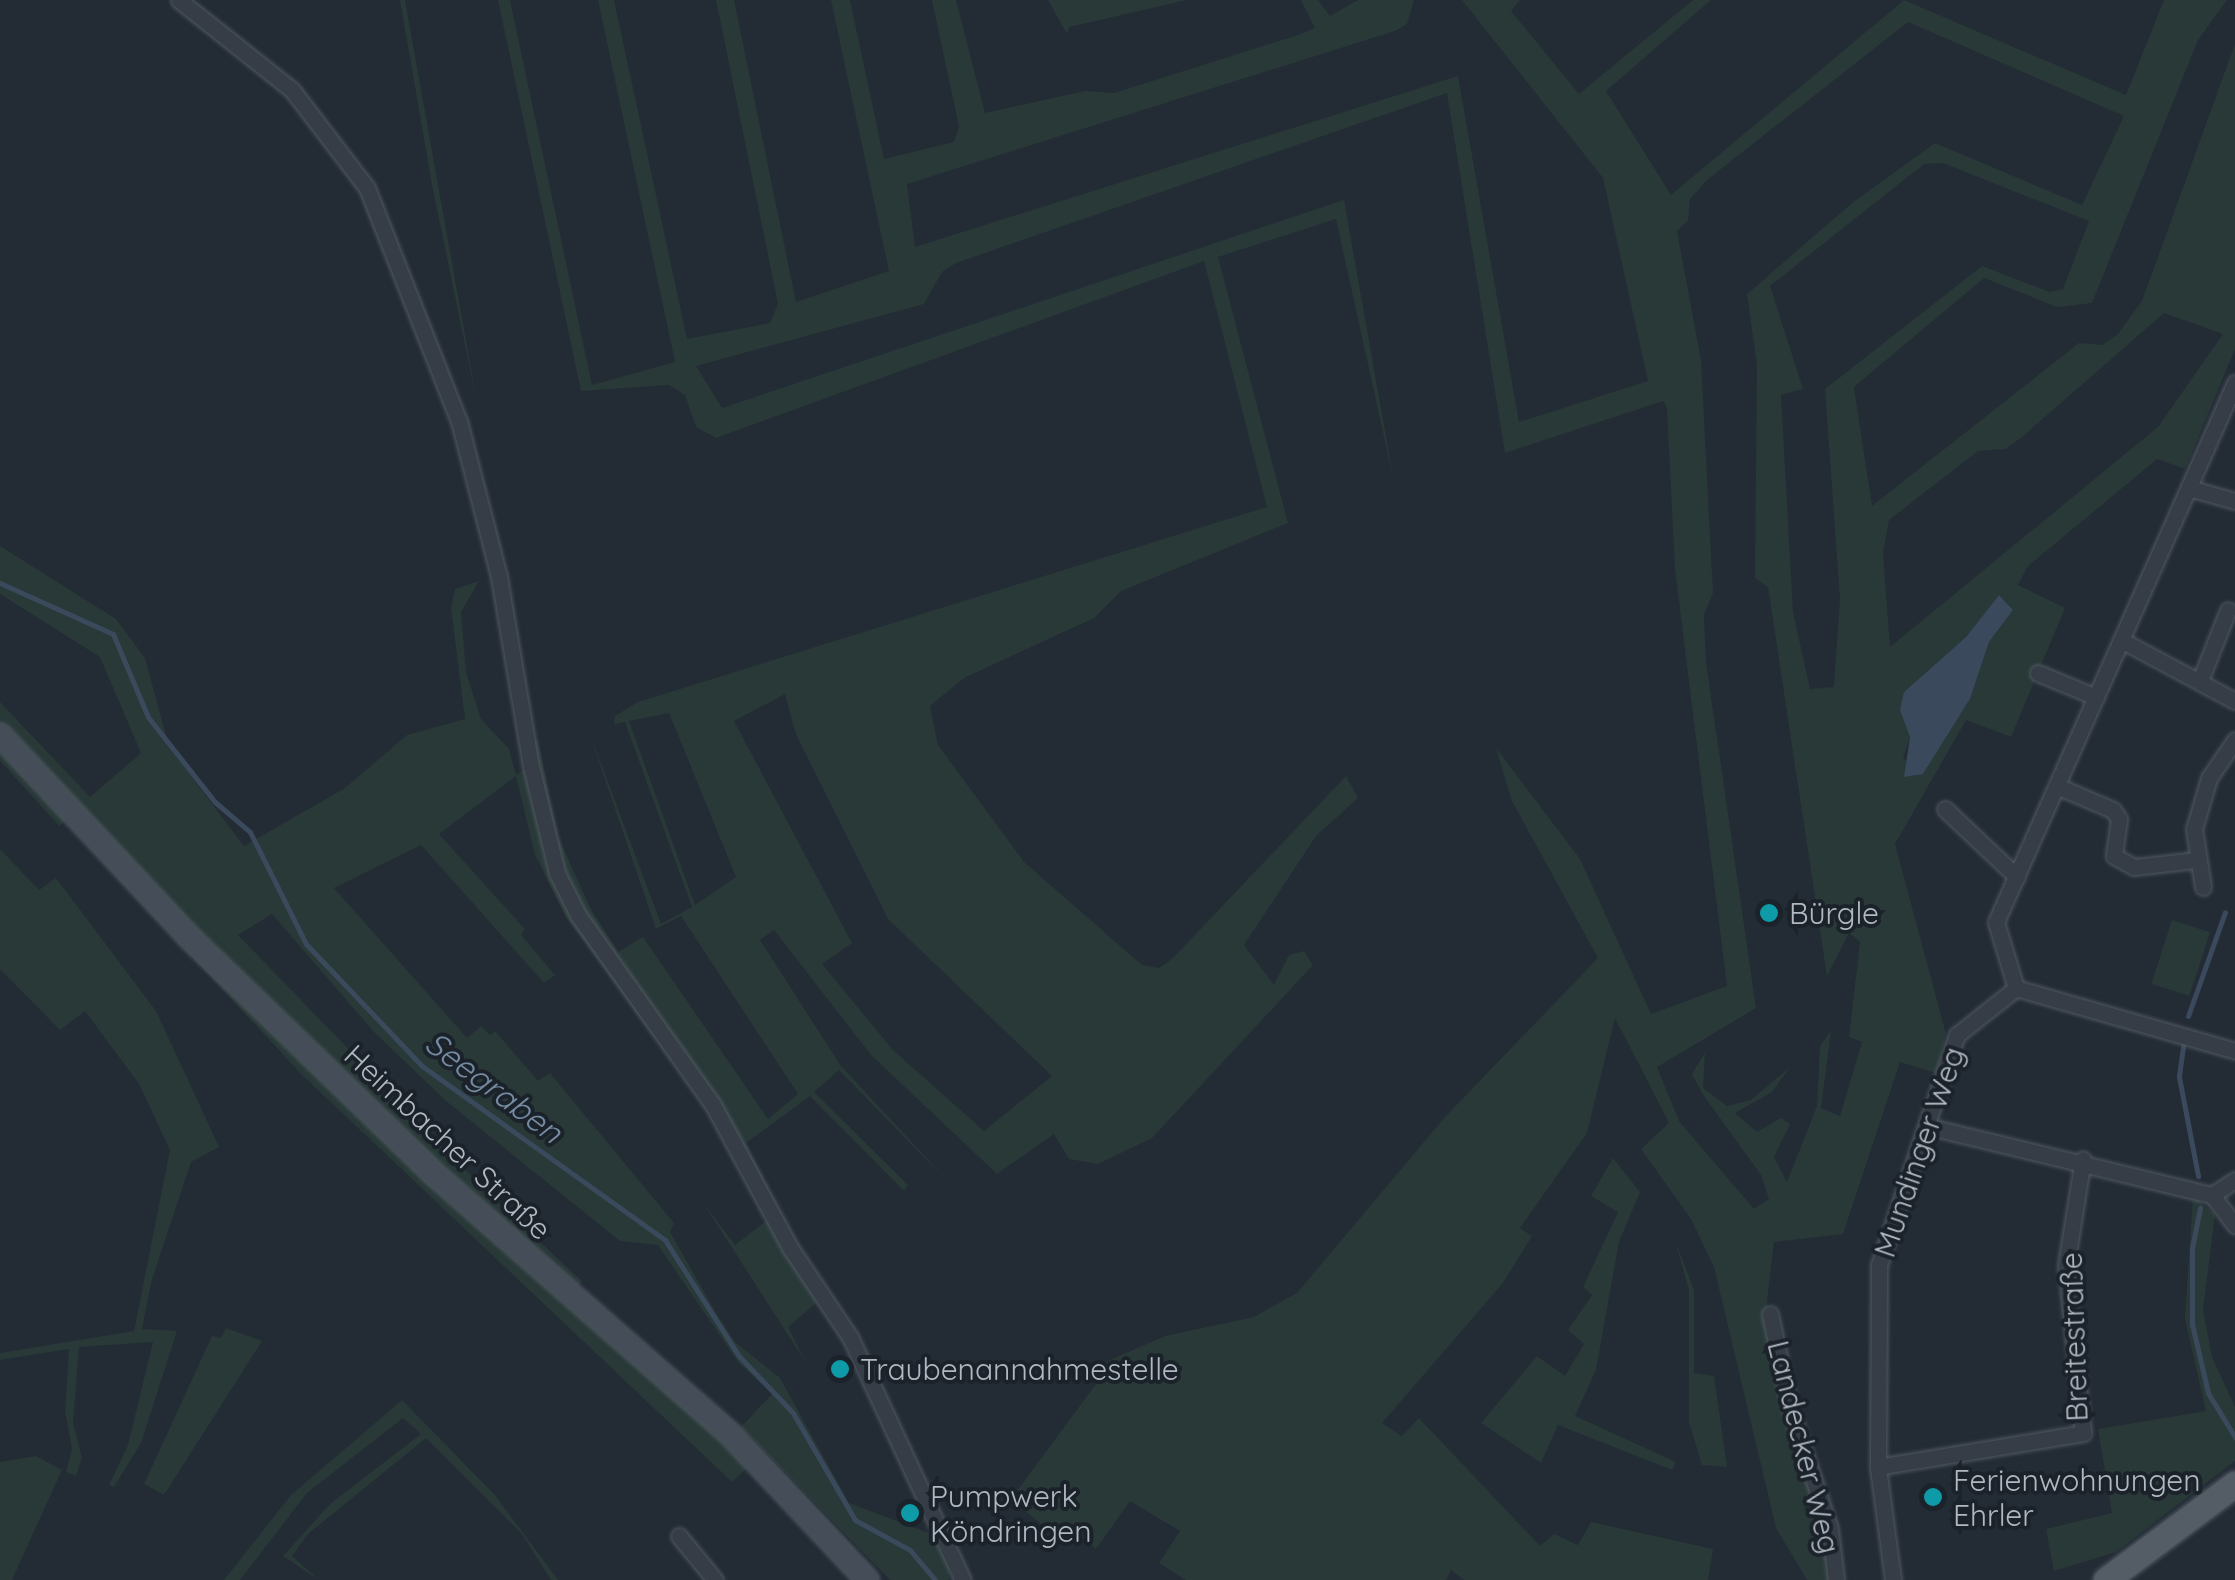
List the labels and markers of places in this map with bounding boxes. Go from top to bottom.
place label: Bürgle [1789,895,1879,931]
marker: Bürgle [1758,902,1780,924]
place label: Traubenannahmestelle [860,1351,1179,1387]
marker: Traubenannahmestelle [829,1358,851,1380]
place label: Ferienwohnungen Ehrler [1953,1462,2201,1532]
place label: Pumpwerk Köndringen [930,1478,1092,1548]
marker: Ferienwohnungen Ehrler [1922,1486,1944,1508]
marker: Pumpwerk Köndringen [899,1502,921,1524]

